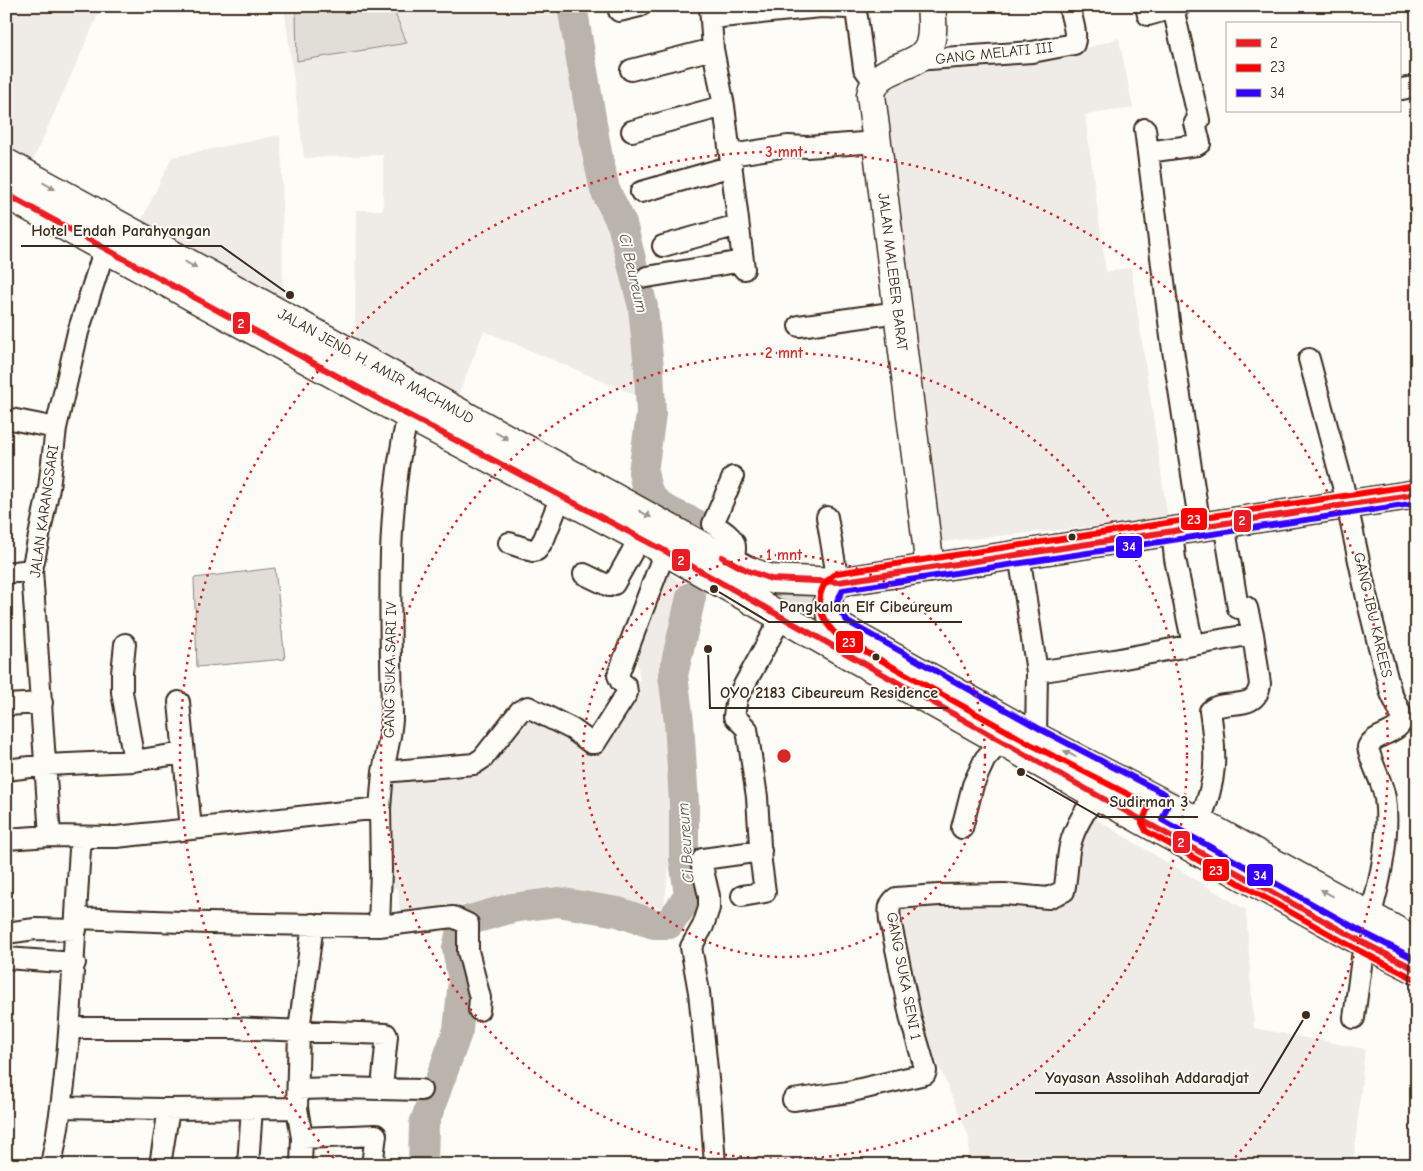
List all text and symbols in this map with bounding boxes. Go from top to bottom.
legend [1226,22,1400,112]
text: 2 [1270,34,1278,52]
street label: GANG MELATI III [934,38,1054,68]
text: 23 [1270,58,1285,76]
text: 34 [1270,84,1285,102]
text: 3 mnt [765,143,804,161]
one-way arrow [42,182,55,191]
street label: JALAN MALEBER BARAT [874,192,912,352]
callout: Hotel Endah Parahyangan [21,215,221,246]
text: Hotel Endah Parahyangan [31,222,211,240]
water label: Ci Beureum [615,232,651,315]
one-way arrow [184,261,198,269]
street label: JALAN JEND. H. AMIR MACHMUD [275,304,477,428]
line badge: 2 [232,311,251,335]
text: 2 [238,315,245,332]
text: 2 mnt [765,344,804,362]
one-way arrow [495,432,510,440]
street label: JALAN KARANGSARI [26,443,62,579]
line badge: 23 [1180,507,1208,531]
line badge: 2 [1233,509,1252,533]
one-way arrow [637,510,652,518]
text: 23 [1187,511,1201,528]
text: 2 [1239,512,1246,529]
unlabelled marker [1067,532,1077,542]
line badge: 34 [1115,535,1143,559]
text: 34 [1122,538,1136,555]
text: 1 mnt [766,546,803,564]
line badge: 2 [671,548,691,572]
street label: GANG IBU KAREES [1350,551,1396,679]
text: 2 [678,552,685,569]
callout: Pangkalan Elf Cibeureum [769,591,962,622]
text: Pangkalan Elf Cibeureum [779,598,953,616]
street label: GANG SUKA SARI IV [380,602,400,738]
line badge: 23 [835,630,864,654]
text: 23 [842,634,856,651]
unlabelled marker [871,652,881,662]
callout: OYO 2183 Cibeureum Residence [710,677,948,708]
text: OYO 2183 Cibeureum Residence [720,684,938,702]
centre of rings [775,747,793,765]
one-way arrow [1062,750,1077,758]
callout: Sudirman 3 [1100,786,1198,817]
text: Sudirman 3 [1110,793,1189,811]
water label: Ci Beureum [674,802,698,884]
line badge: 2 [1172,830,1191,854]
text: 2 [1178,834,1185,851]
line badge: 23 [1202,858,1230,882]
text: 23 [1209,862,1223,879]
line badge: 34 [1246,863,1274,887]
text: 34 [1253,867,1267,884]
one-way arrow [1320,889,1334,897]
street label: GANG SUKA SENI 1 [883,911,925,1042]
callout: Yayasan Assolihah Addaradjat [1035,1062,1259,1093]
text: Yayasan Assolihah Addaradjat [1045,1069,1250,1087]

